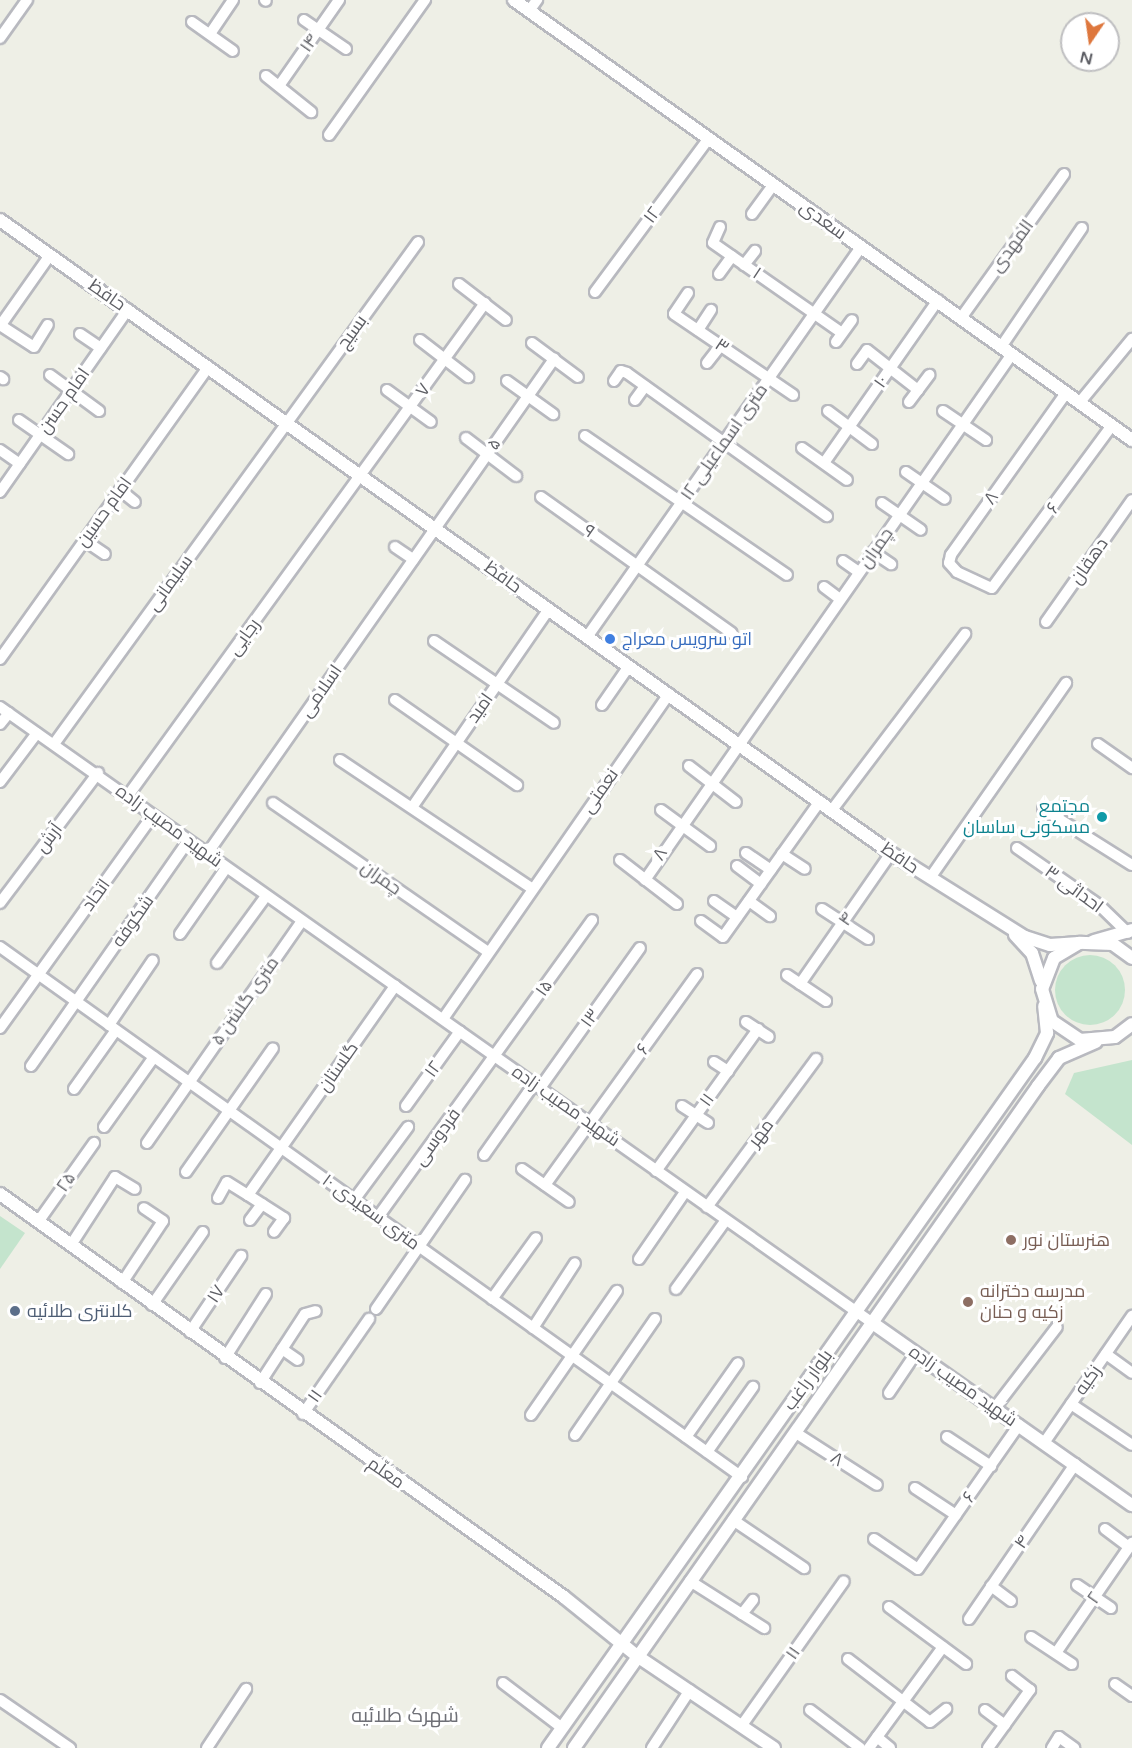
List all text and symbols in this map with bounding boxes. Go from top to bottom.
north arrow [1060,12,1120,72]
street label: ۱۴ [295,30,323,56]
text: N [1078,46,1095,69]
street label: سعدی [796,196,850,244]
street label: ۱۲ [639,202,665,228]
street label: المهدی [986,216,1038,276]
street label: ۱ [749,262,765,284]
street label: حافظ [84,275,130,315]
street label: بسیج [332,311,372,353]
street label: ۳ [711,334,733,358]
street label: امام حسن [34,364,94,438]
street label: ۱۰ [869,372,893,392]
street label: ۷ [411,379,435,401]
street label: ۱۲ متری اسماعیلی [676,380,772,504]
street label: ۵ [482,434,506,454]
street label: امام حسین [71,473,137,551]
street label: ۸ [979,487,1003,509]
street label: ۶ [1042,498,1064,518]
street label: ۹ [579,519,599,543]
street label: چمران [854,524,898,572]
street label: دهقان [1065,534,1113,588]
street label: سلیمانی [142,551,198,615]
street label: حافظ [480,556,526,598]
street label: رجایی [223,614,265,660]
place label: اتو سرویس معراج [622,628,752,650]
marker: اتو سرویس معراج [603,632,617,646]
street label: اسلامی [295,661,347,721]
street label: امید [462,689,498,727]
street label: نعمتی [577,764,623,818]
street label: شهید مصیب زاده [111,780,227,872]
place label: مجتمع مسکونی ساسان [963,796,1090,838]
marker: مجتمع مسکونی ساسان [1095,810,1109,824]
street label: آرش [31,819,67,857]
street label: حافظ [877,838,923,878]
street label: ۸ [648,844,672,864]
street label: چمران [357,856,405,900]
street label: احداثی ۳ [1041,861,1107,917]
street label: اتحاد [77,875,115,915]
street label: شکوفه [107,891,159,951]
street label: ۴ [834,908,858,930]
street label: ۵ متری گلشن [207,953,283,1049]
street label: ۱۵ [531,976,557,1000]
street label: ۱۳ [576,1004,604,1032]
street label: گلستان [313,1038,363,1096]
street label: ۶ [632,1039,654,1059]
street label: ۱۲ [420,1057,446,1081]
street label: شهید مصیب زاده [508,1061,624,1151]
street label: ۱۱ [695,1089,719,1111]
street label: فردوسی [409,1104,465,1170]
street label: مهر [744,1115,778,1151]
street label: ۲۵ [52,1168,80,1196]
street label: ۱۰ متری سعیدی [318,1169,424,1255]
place label: هنرستان نور [1023,1229,1110,1251]
marker: هنرستان نور [1004,1233,1018,1247]
street label: ۱۷ [202,1281,230,1307]
place label: مدرسه دخترانه زکیه و حنان [980,1281,1085,1324]
marker: مدرسه دخترانه زکیه و حنان [961,1295,975,1309]
place label: کلانتری طلائیه [27,1300,133,1322]
marker: کلانتری طلائیه [8,1304,22,1318]
street label: شهید مصیب زاده [905,1341,1021,1431]
street label: بلوار راغب [779,1345,837,1415]
street label: زکیه [1070,1361,1106,1399]
street label: ۱۱ [303,1385,327,1407]
street label: ۸ [826,1447,848,1471]
street label: معلّم [363,1453,409,1493]
street label: ۶ [958,1487,980,1507]
street label: ۴ [1010,1531,1034,1553]
street label: ۲ [1082,1588,1106,1608]
street label: ۱۱ [781,1642,805,1664]
district label: شهرک طلائیه [351,1704,459,1728]

